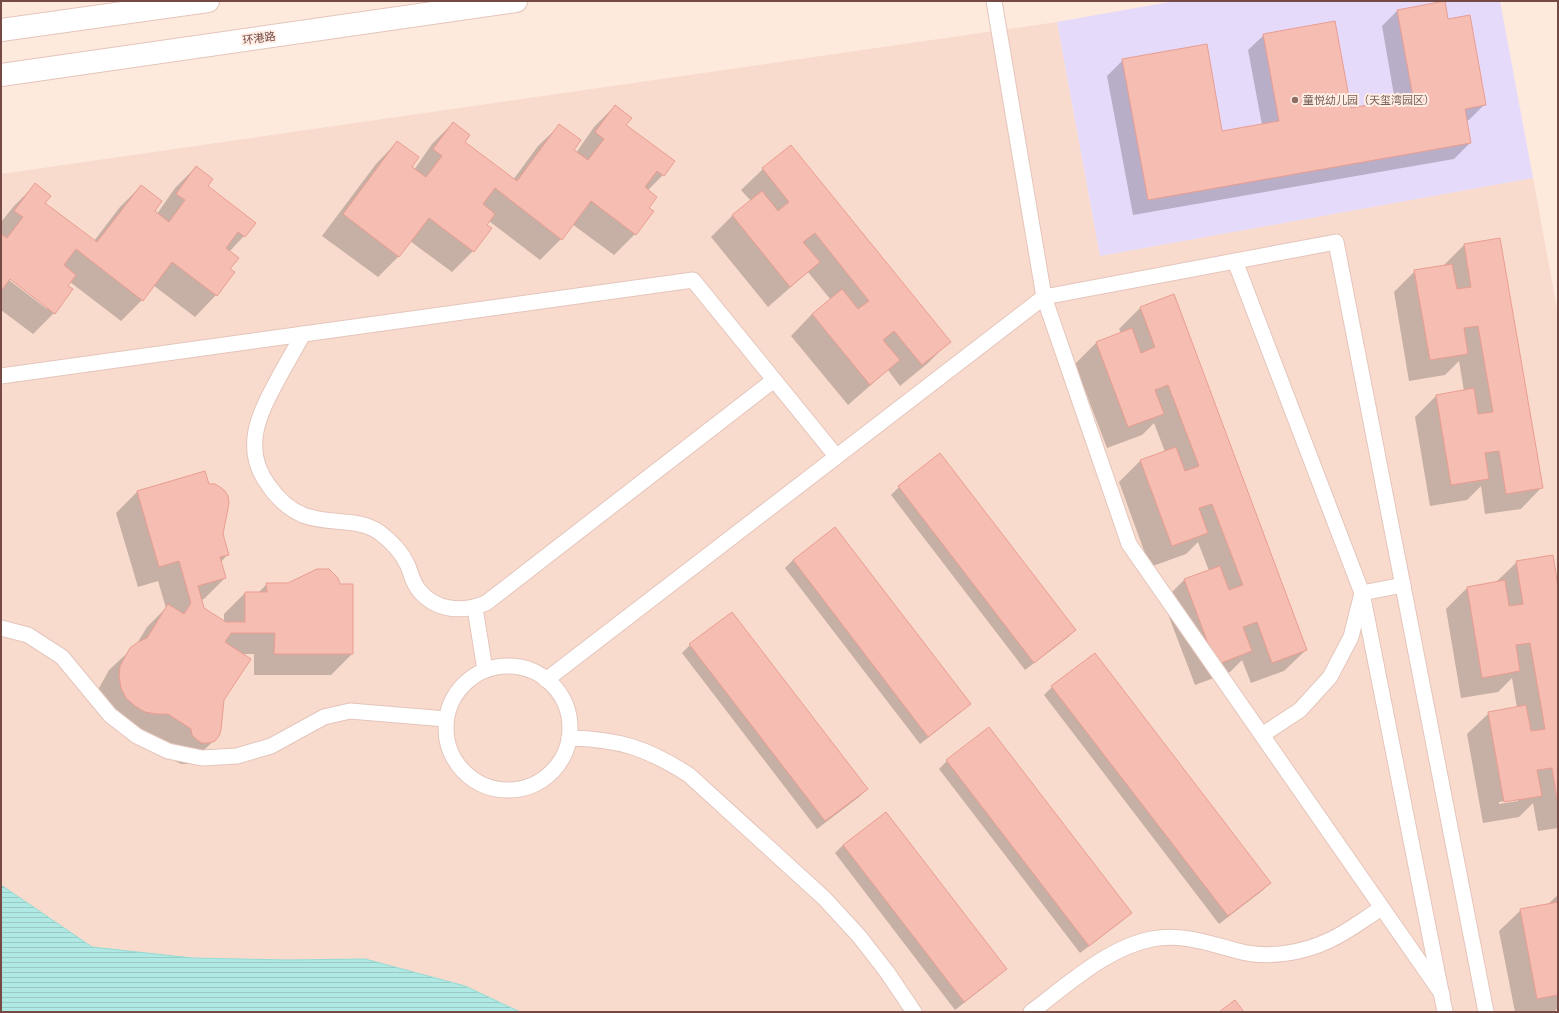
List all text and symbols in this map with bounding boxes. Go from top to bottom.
street label: 环港路 [242,29,276,46]
place label: 童悦幼儿园（天玺湾园区） [1303,93,1435,106]
marker: 童悦幼儿园（天玺湾园区） [1290,95,1300,105]

